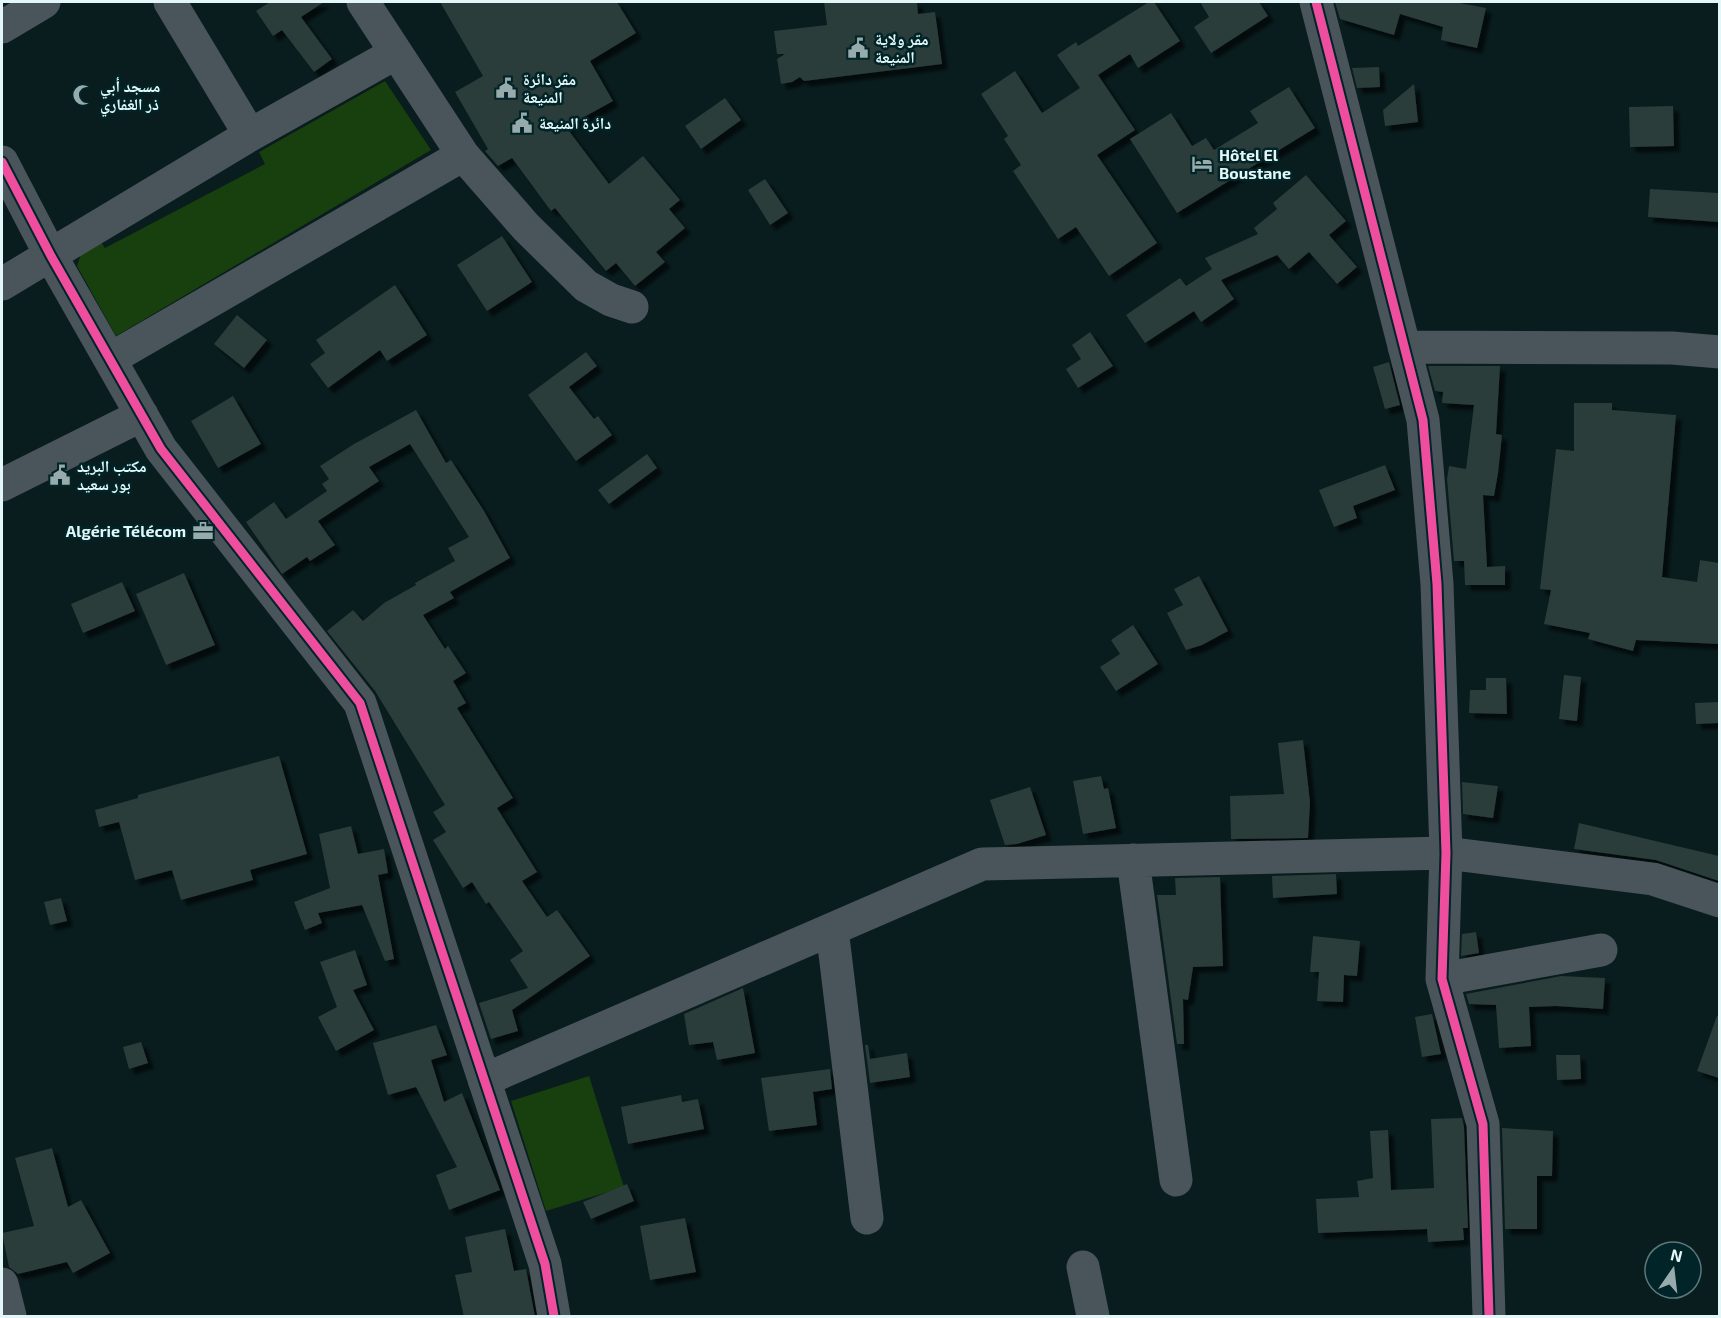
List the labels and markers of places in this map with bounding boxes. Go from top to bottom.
place label: مقر ولاية المنيعة [875,29,929,66]
public building icon: مقر ولاية المنيعة [846,36,870,60]
place label: مقر دائرة المنيعة [523,69,576,106]
place label: مسجد أبي ذر الغفاري [100,76,160,117]
public building icon: مقر دائرة المنيعة [494,76,518,100]
mosque icon: مسجد أبي ذر الغفاري [71,83,95,107]
public building icon: دائرة المنيعة [510,111,534,135]
place label: دائرة المنيعة [539,113,611,132]
place label: Hôtel El Boustane [1219,145,1291,182]
hotel icon: Hôtel El Boustane [1190,152,1214,176]
place label: مكتب البريد بور سعيد [77,456,147,494]
public building icon: مكتب البريد بور سعيد [48,463,72,487]
office icon: Algérie Télécom [191,519,215,543]
place label: Algérie Télécom [66,521,186,540]

